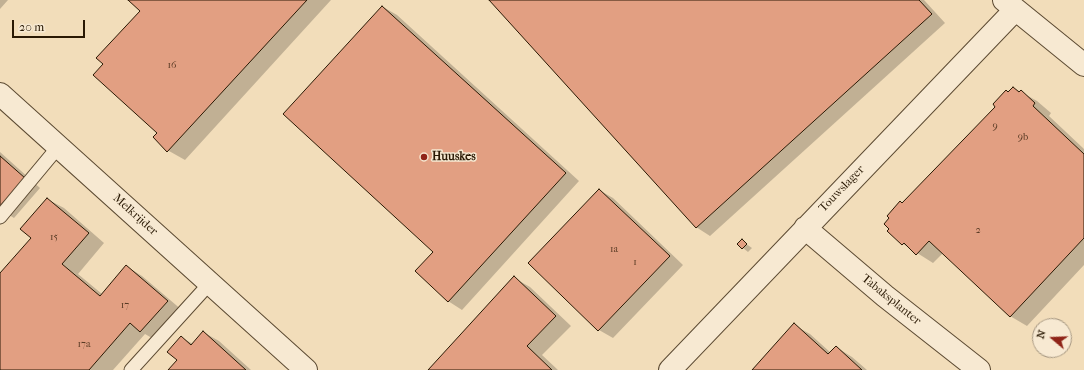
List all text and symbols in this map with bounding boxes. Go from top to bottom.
scale bar [14,12,87,38]
text: 20 m [19,20,44,34]
house number: 16 [168,60,176,72]
house number: 9 [992,121,998,133]
house number: 9b [1018,132,1028,144]
place label: Huuskes [432,150,476,164]
marker: Huuskes [419,152,429,162]
street label: Touwslager [816,163,868,215]
street label: Melkrijder [110,191,160,239]
house number: 2 [975,225,981,237]
house number: 15 [50,232,58,244]
house number: 1a [610,244,618,256]
house number: 1 [633,257,637,269]
street label: Tabaksplanter [858,272,924,328]
house number: 17 [121,300,129,312]
north arrow [1032,318,1072,358]
text: N [1034,328,1049,340]
house number: 17a [77,339,91,351]

